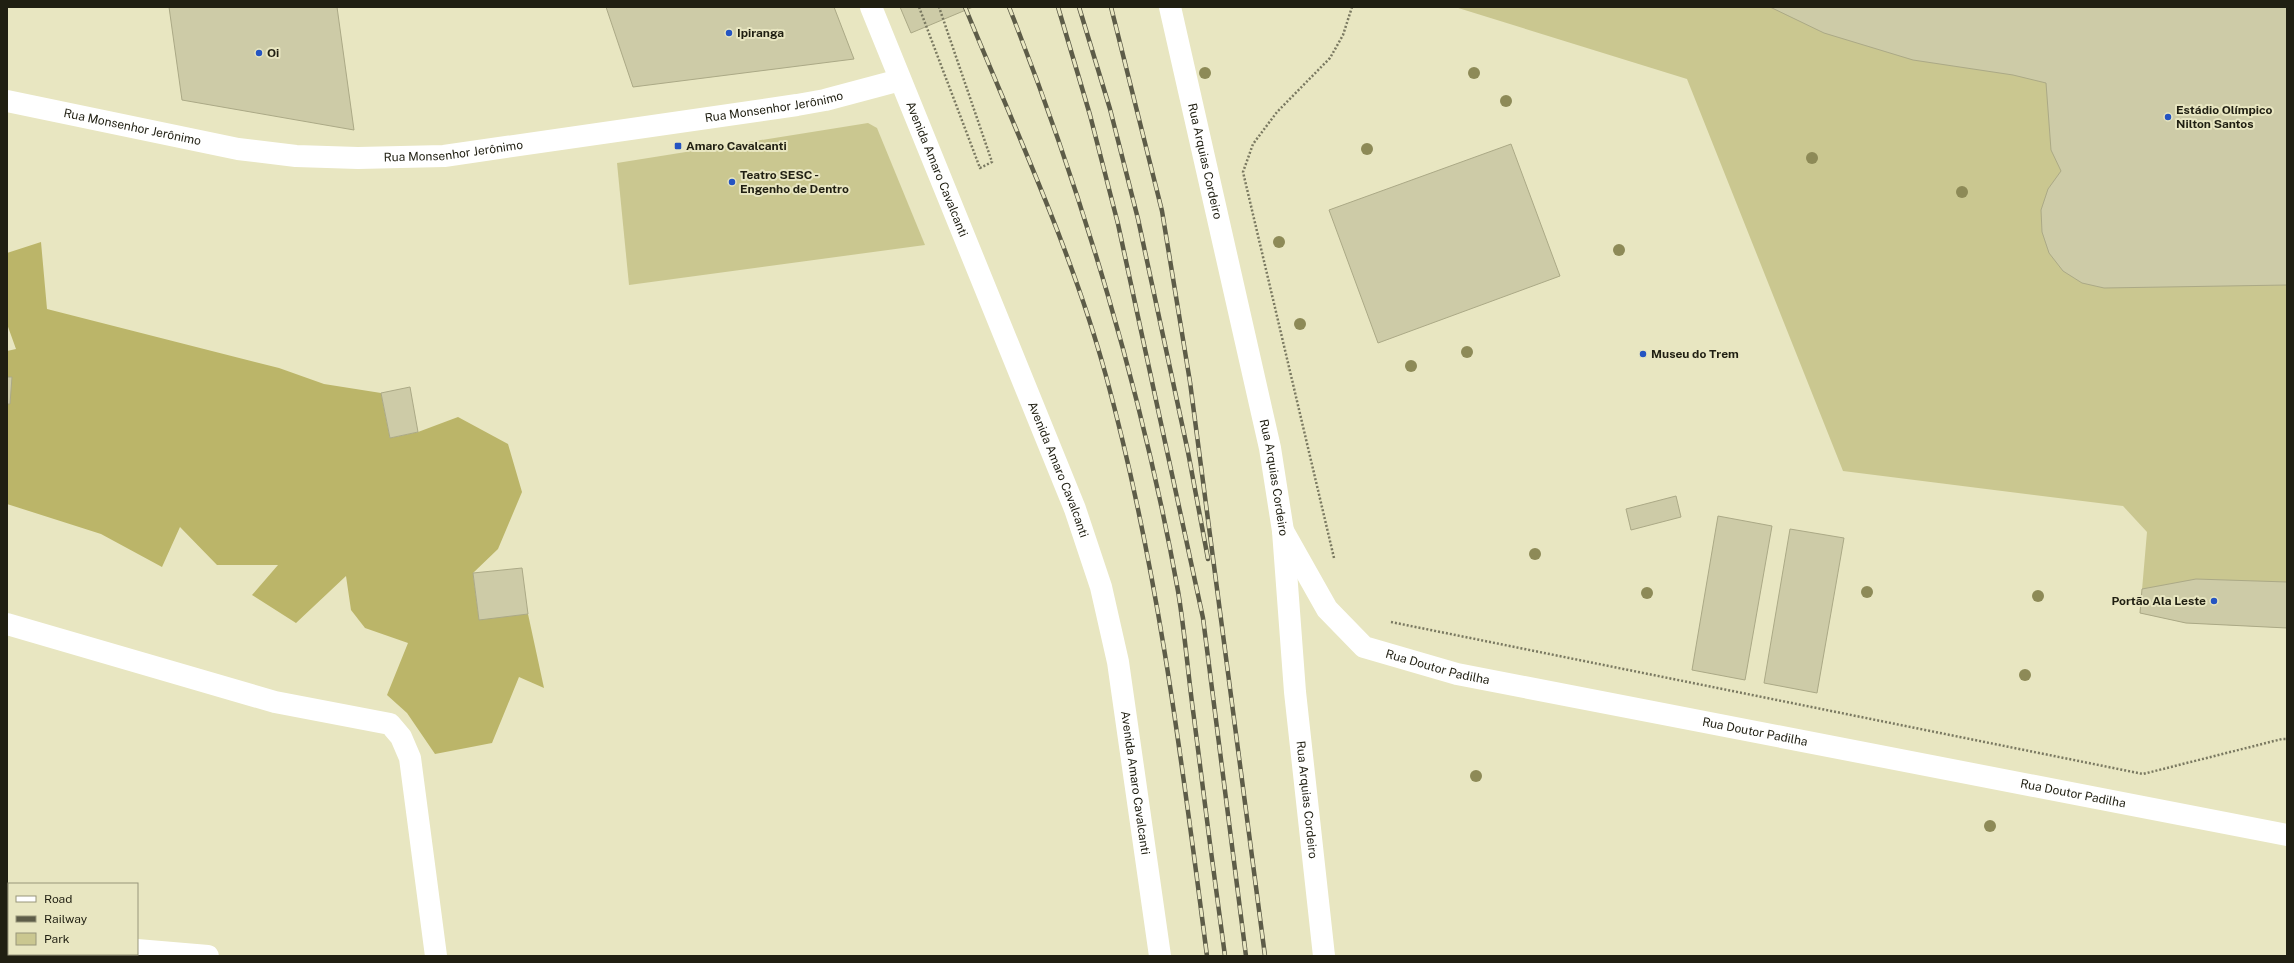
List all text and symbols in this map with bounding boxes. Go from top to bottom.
place label: Ipiranga [737,26,784,40]
marker: Ipiranga [724,28,734,38]
place label: Oi [267,46,279,60]
marker: Oi [254,48,264,58]
street label: Rua Monsenhor Jerônimo [704,88,845,125]
street label: Avenida Amaro Cavalcanti [903,99,971,239]
street label: Rua Arquias Cordeiro [1185,102,1225,221]
place label: Estádio Olímpico Nilton Santos [2176,103,2273,131]
street label: Rua Monsenhor Jerônimo [62,106,202,148]
marker: Estádio Olímpico Nilton Santos [2163,112,2173,122]
street label: Rua Monsenhor Jerônimo [383,138,524,164]
place label: Amaro Cavalcanti [686,139,787,153]
marker: Amaro Cavalcanti [673,141,683,151]
place label: Teatro SESC - Engenho de Dentro [740,168,849,196]
marker: Teatro SESC - Engenho de Dentro [727,177,737,187]
place label: Museu do Trem [1651,347,1739,361]
marker: Museu do Trem [1638,349,1648,359]
street label: Avenida Amaro Cavalcanti [1025,400,1091,539]
street label: Rua Arquias Cordeiro [1257,418,1290,537]
place label: Portão Ala Leste [2111,594,2206,608]
marker: Portão Ala Leste [2209,596,2219,606]
street label: Rua Doutor Padilha [1384,647,1491,687]
street label: Avenida Amaro Cavalcanti [1118,710,1152,856]
street label: Rua Doutor Padilha [1701,715,1809,749]
street label: Rua Arquias Cordeiro [1293,740,1320,860]
street label: Rua Doutor Padilha [2019,776,2127,811]
legend [8,883,138,955]
text: Road [44,892,72,906]
text: Railway [44,912,88,926]
text: Park [44,932,70,946]

